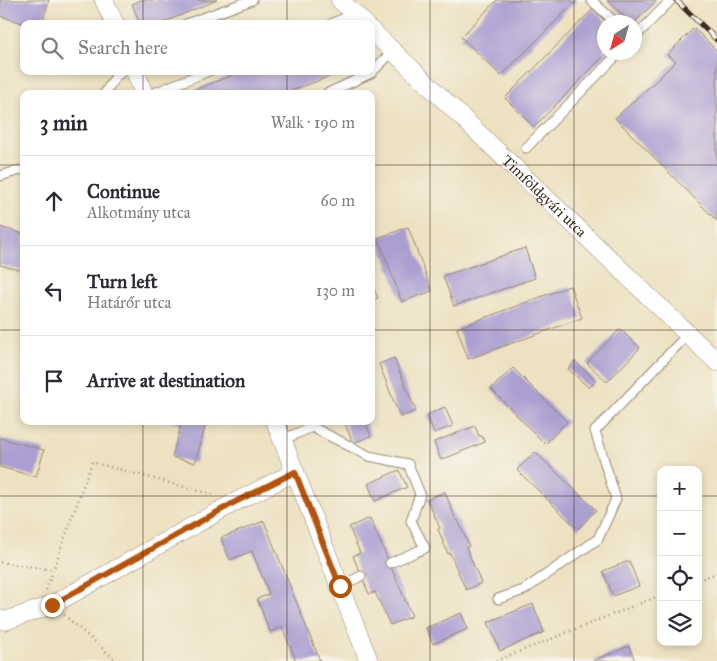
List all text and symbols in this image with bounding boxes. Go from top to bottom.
north arrow [597,15,642,60]
search box [20,20,375,75]
icon: search [38,34,66,62]
text: Search here [78,36,168,59]
text: 3 min [40,110,88,136]
text: Walk · 190 m [271,113,355,132]
street label: Timföldgyári utca [498,151,591,241]
text: Continue [87,180,160,203]
icon: ahead [40,187,68,215]
text: 60 m [321,191,355,210]
text: Alkotmány utca [87,203,190,222]
text: Turn left [87,270,157,293]
icon: left [40,277,68,305]
text: 130 m [316,281,355,300]
text: Határőr utca [87,293,171,312]
icon: arrive [40,367,68,395]
text: Arrive at destination [87,369,245,392]
map controls [657,466,702,646]
button: + [657,466,702,511]
button: − [657,511,702,556]
button: locate [657,556,702,601]
route start [329,575,352,598]
route end [41,594,64,617]
button: layers [657,601,702,646]

